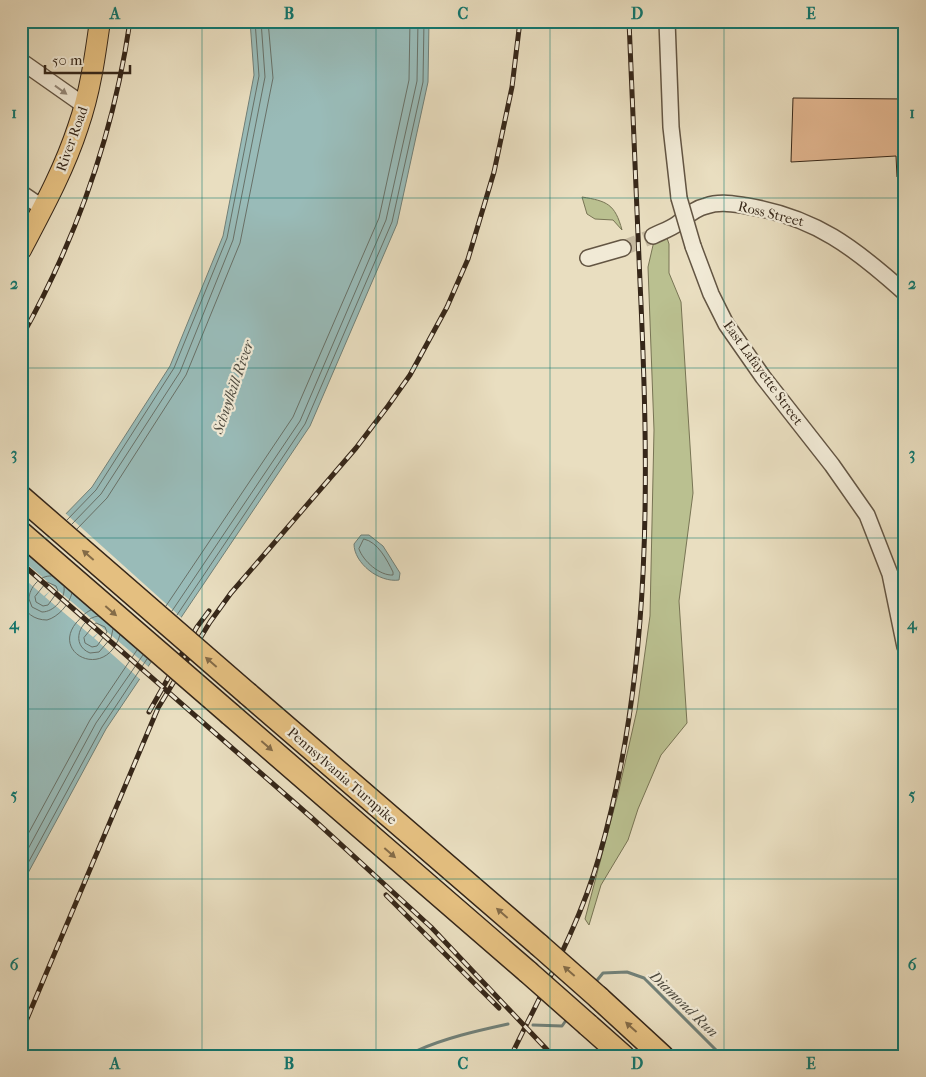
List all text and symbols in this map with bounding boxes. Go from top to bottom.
text: A [109,4,121,23]
text: B [284,4,294,23]
text: C [458,4,469,23]
text: D [631,4,643,23]
text: E [806,4,816,23]
scale bar [45,42,130,74]
text: 50 m [52,51,83,69]
one-way arrow [54,85,68,95]
text: 1 [11,103,17,122]
text: 1 [909,103,915,122]
street label: River Road [52,104,92,174]
street label: Ross Street [736,198,806,230]
text: 2 [10,274,18,293]
text: 2 [908,274,916,293]
street label: East Lafayette Street [719,317,807,429]
water label: Schuylkill River [208,337,258,437]
text: 3 [11,444,17,464]
text: 3 [909,444,915,464]
one-way arrow [82,550,95,561]
one-way arrow [104,605,117,616]
text: 4 [8,614,20,634]
text: 4 [906,614,918,634]
one-way arrow [205,657,217,668]
street label: Pennsylvania Turnpike [284,724,400,828]
one-way arrow [261,740,273,751]
text: 5 [11,785,18,804]
text: 5 [909,785,916,804]
one-way arrow [383,847,396,858]
one-way arrow [496,908,509,919]
text: 6 [10,955,19,974]
text: 6 [908,955,917,974]
one-way arrow [563,966,576,977]
water label: Diamond Run [645,966,722,1041]
one-way arrow [624,1021,637,1032]
text: A [109,1054,121,1073]
text: B [284,1054,294,1073]
text: C [458,1054,469,1073]
text: D [631,1054,643,1073]
text: E [806,1054,816,1073]

